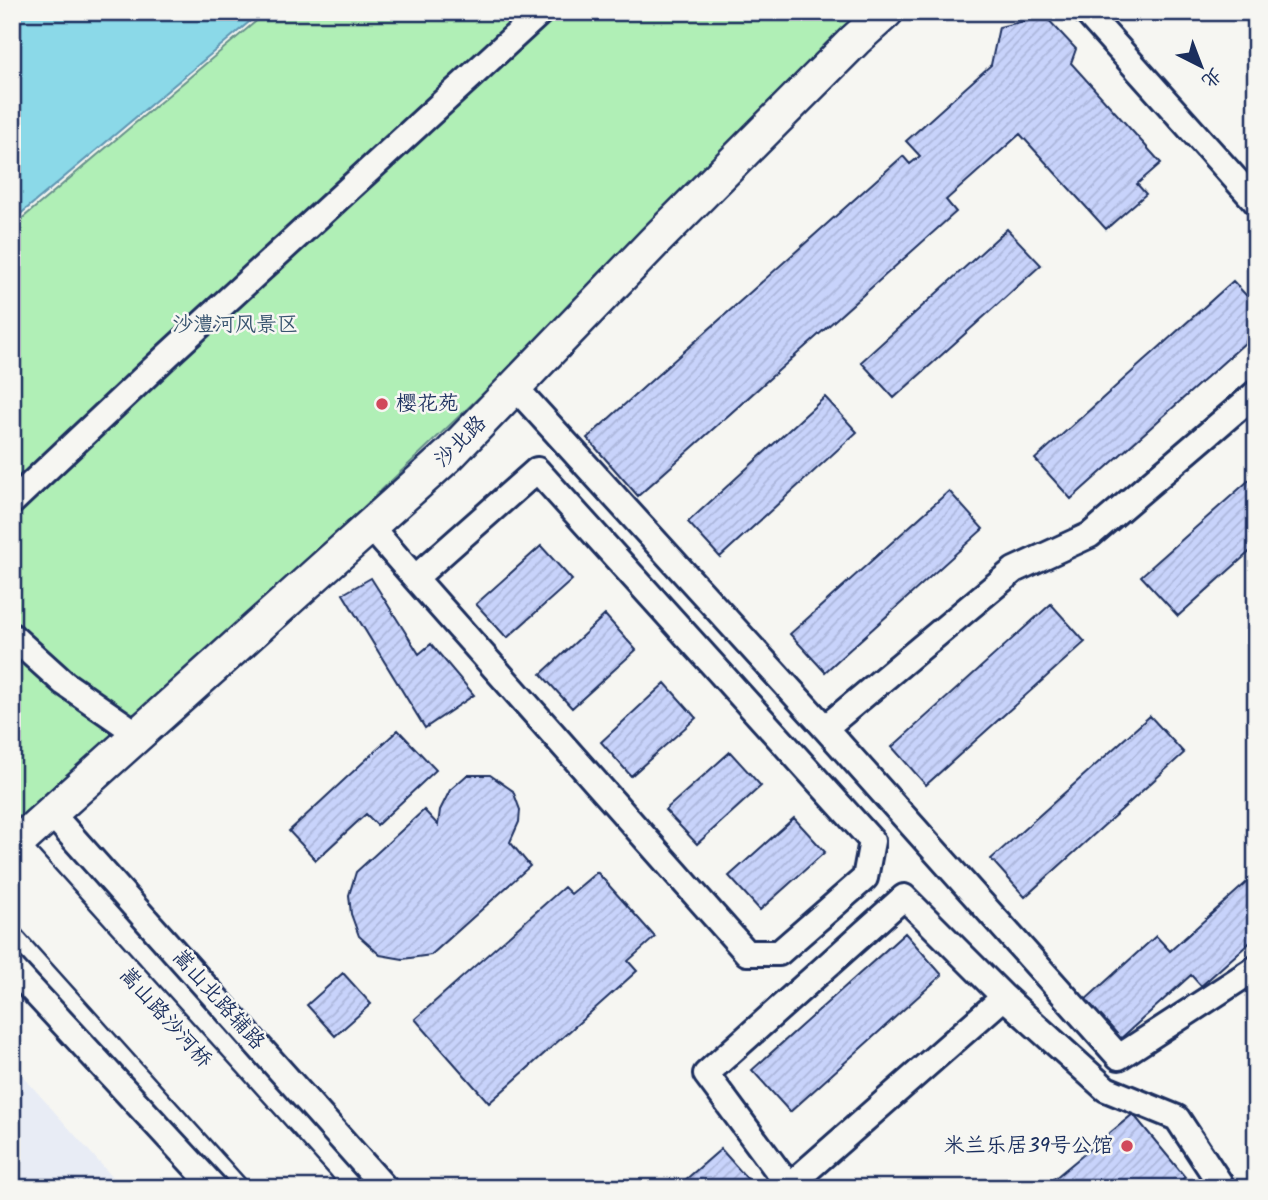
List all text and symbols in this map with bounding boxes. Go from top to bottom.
north arrow [1166,32,1236,102]
text: 北 [1194,60,1228,95]
park label: 沙澧河风景区 [172,309,298,342]
place label: 樱花苑 [396,388,459,421]
marker: 樱花苑 [374,396,390,412]
street label: 沙北路 [427,408,495,476]
street label: 嵩山北路辅路 [164,942,272,1058]
street label: 嵩山路沙河桥 [111,960,219,1076]
place label: 米兰乐居39号公馆 [944,1130,1113,1163]
marker: 米兰乐居39号公馆 [1119,1138,1135,1154]

